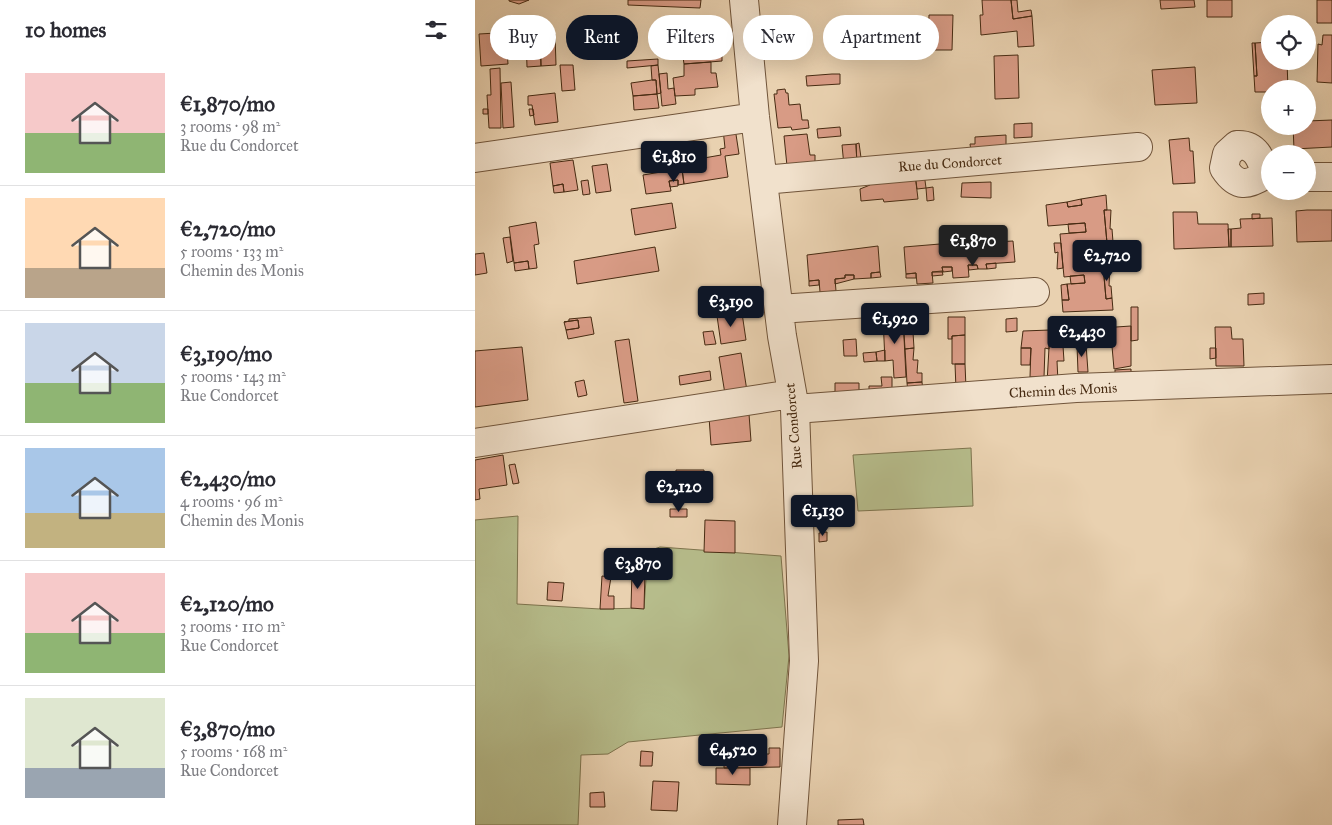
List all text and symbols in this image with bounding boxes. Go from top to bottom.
chip: Buy [490,15,556,60]
chip: Rent [566,15,638,60]
chip: Filters [648,15,733,60]
chip: New [743,15,813,60]
chip: Apartment [823,15,939,60]
map controls [1261,15,1316,200]
button: locate [1261,15,1316,70]
icon: filters [422,16,450,44]
text: 10 homes [25,17,106,43]
button: + [1261,80,1316,135]
text: €1,870/mo [180,91,275,117]
icon: home [65,93,125,153]
text: 3 rooms · 98 m² [180,117,280,136]
text: Rue du Condorcet [180,136,299,155]
pin: €1,810 [633,140,715,183]
button: − [1261,145,1316,200]
text: €1,810 [652,147,696,166]
street label: Rue du Condorcet [898,151,1002,176]
text: €2,720/mo [180,216,276,242]
icon: home [65,218,125,278]
pin: €1,870 [932,224,1014,267]
text: €1,870 [950,231,996,250]
pin: €2,720 [1066,240,1148,282]
text: 5 rooms · 133 m² [180,242,283,261]
text: €2,720 [1084,246,1130,265]
text: Chemin des Monis [180,261,304,280]
pin: €3,190 [690,286,772,328]
text: €3,190 [709,292,753,311]
pin: €1,920 [854,302,936,345]
text: €1,920 [872,309,918,328]
pin: €2,430 [1041,316,1123,358]
text: €2,430 [1059,322,1106,341]
text: €3,190/mo [180,341,272,367]
icon: home [65,343,125,403]
text: 5 rooms · 143 m² [180,367,286,386]
street label: Chemin des Monis [1009,379,1118,402]
street label: Rue Condorcet [781,382,806,470]
text: Rue Condorcet [180,386,279,405]
text: €2,430/mo [180,466,276,492]
icon: home [65,468,125,528]
pin: €2,120 [638,470,720,513]
text: €2,120 [656,477,702,496]
text: 4 rooms · 96 m² [180,492,283,511]
pin: €1,130 [782,494,864,537]
text: €1,130 [802,501,844,520]
text: Chemin des Monis [180,511,304,530]
pin: €3,870 [597,548,679,590]
text: €3,870 [615,554,661,573]
text: €2,120/mo [180,591,274,617]
icon: home [65,593,125,653]
text: 3 rooms · 110 m² [180,617,285,636]
text: Rue Condorcet [180,636,279,655]
text: €3,870/mo [180,716,275,742]
icon: home [65,718,125,778]
pin: €4,520 [692,734,774,776]
text: €4,520 [709,740,757,759]
text: 5 rooms · 168 m² [180,742,287,761]
text: Rue Condorcet [180,761,279,780]

